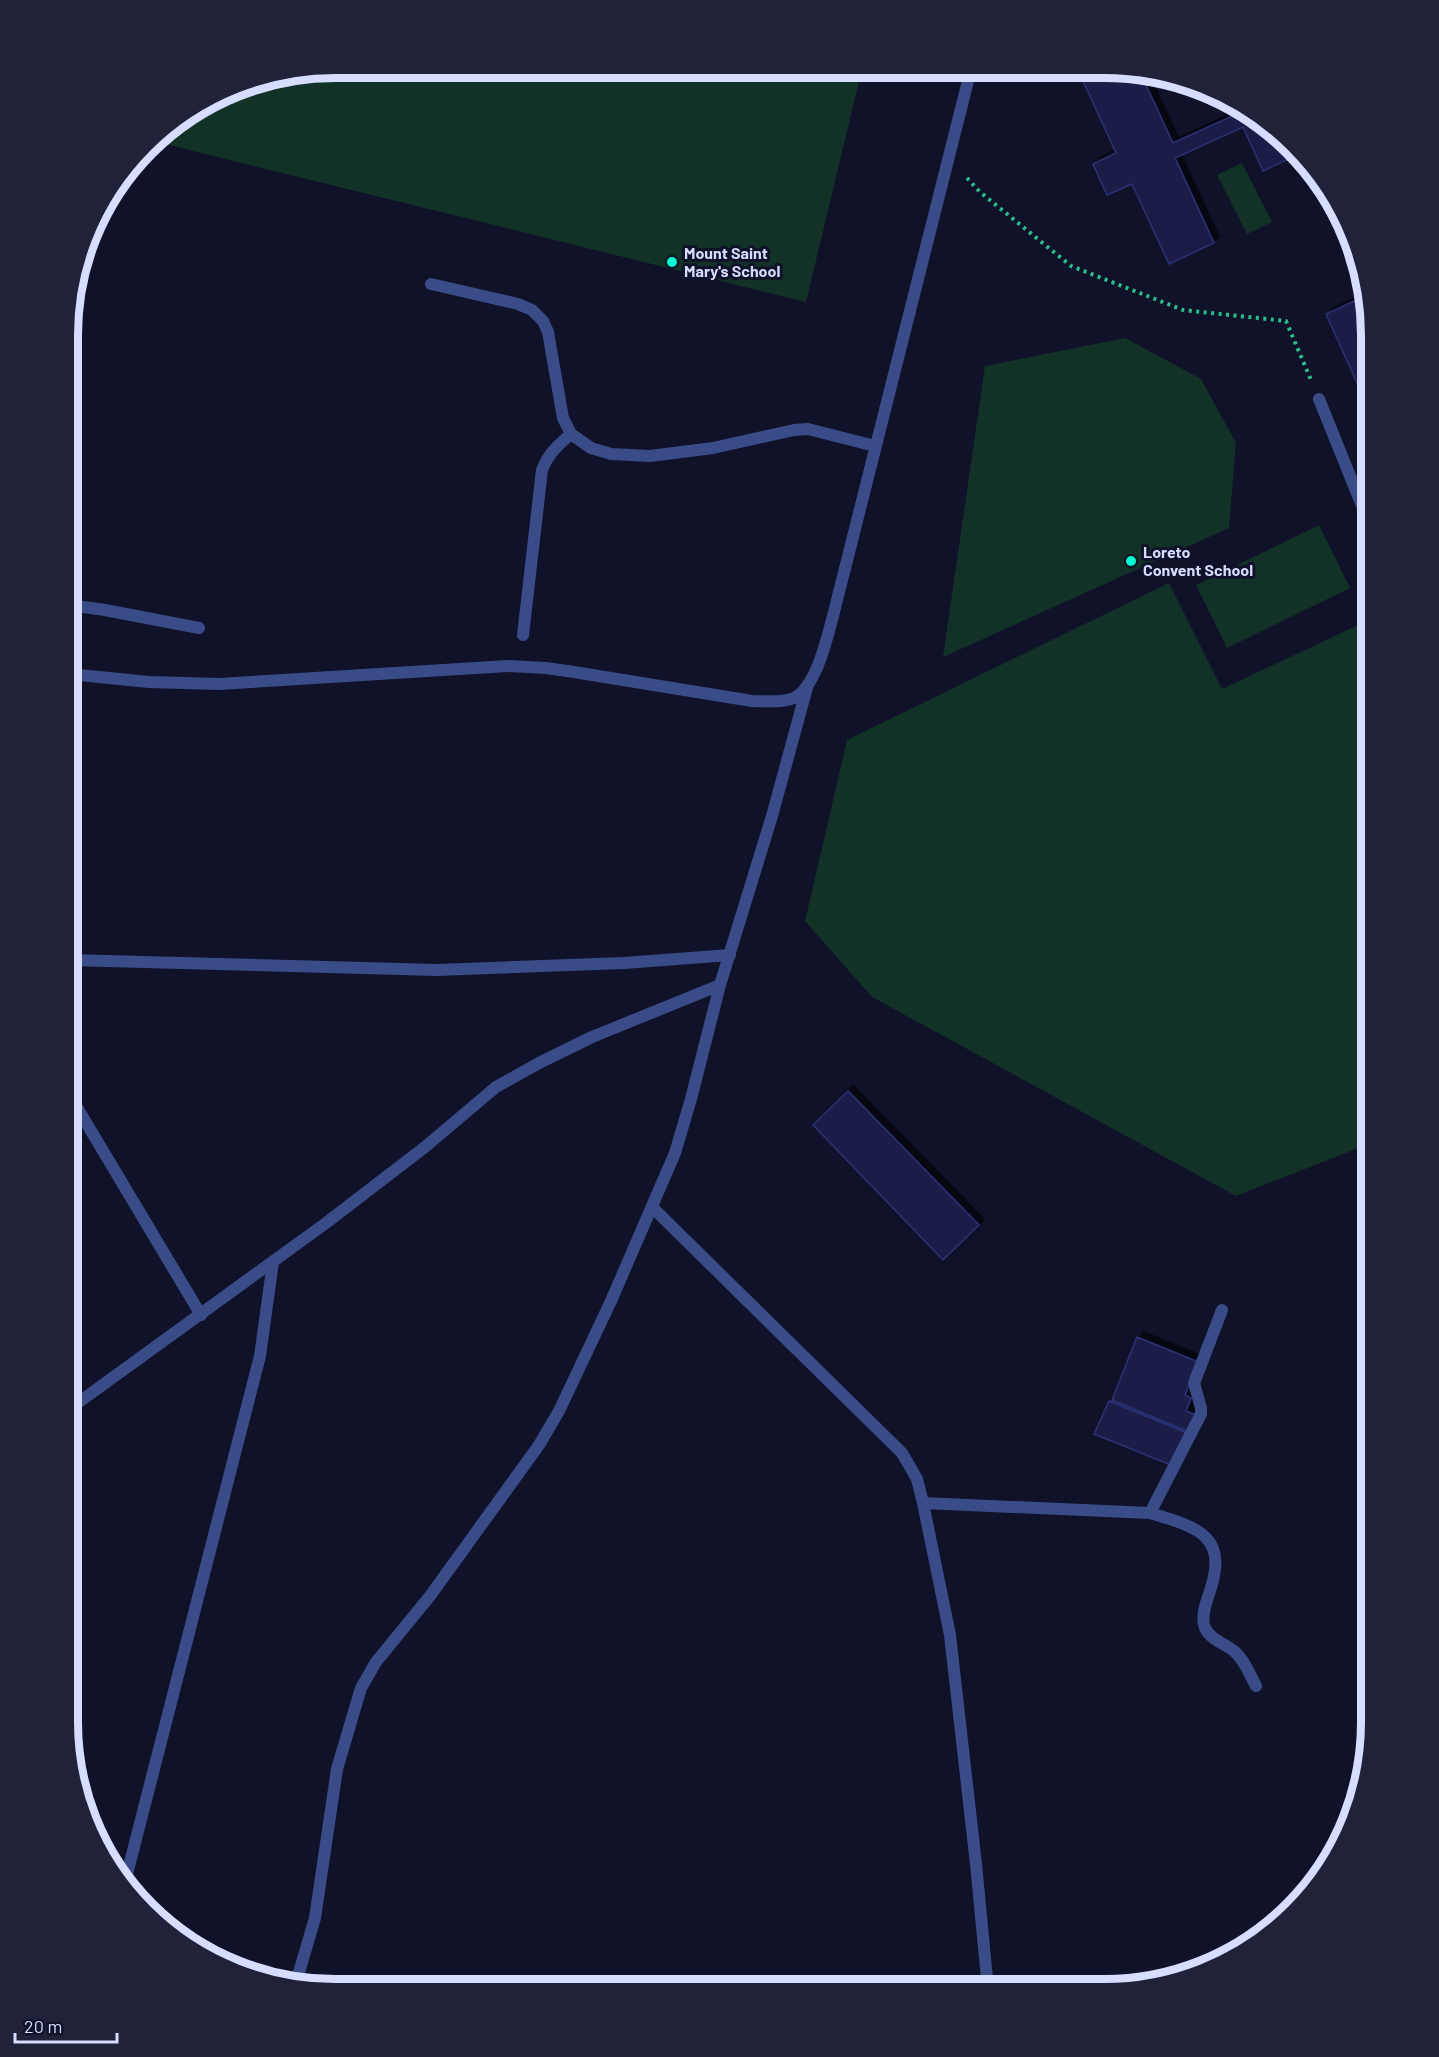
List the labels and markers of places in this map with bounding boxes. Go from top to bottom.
place label: Mount Saint Mary's School [684,243,780,280]
marker: Mount Saint Mary's School [665,255,679,269]
place label: Loreto Convent School [1143,542,1253,579]
marker: Loreto Convent School [1124,554,1138,568]

